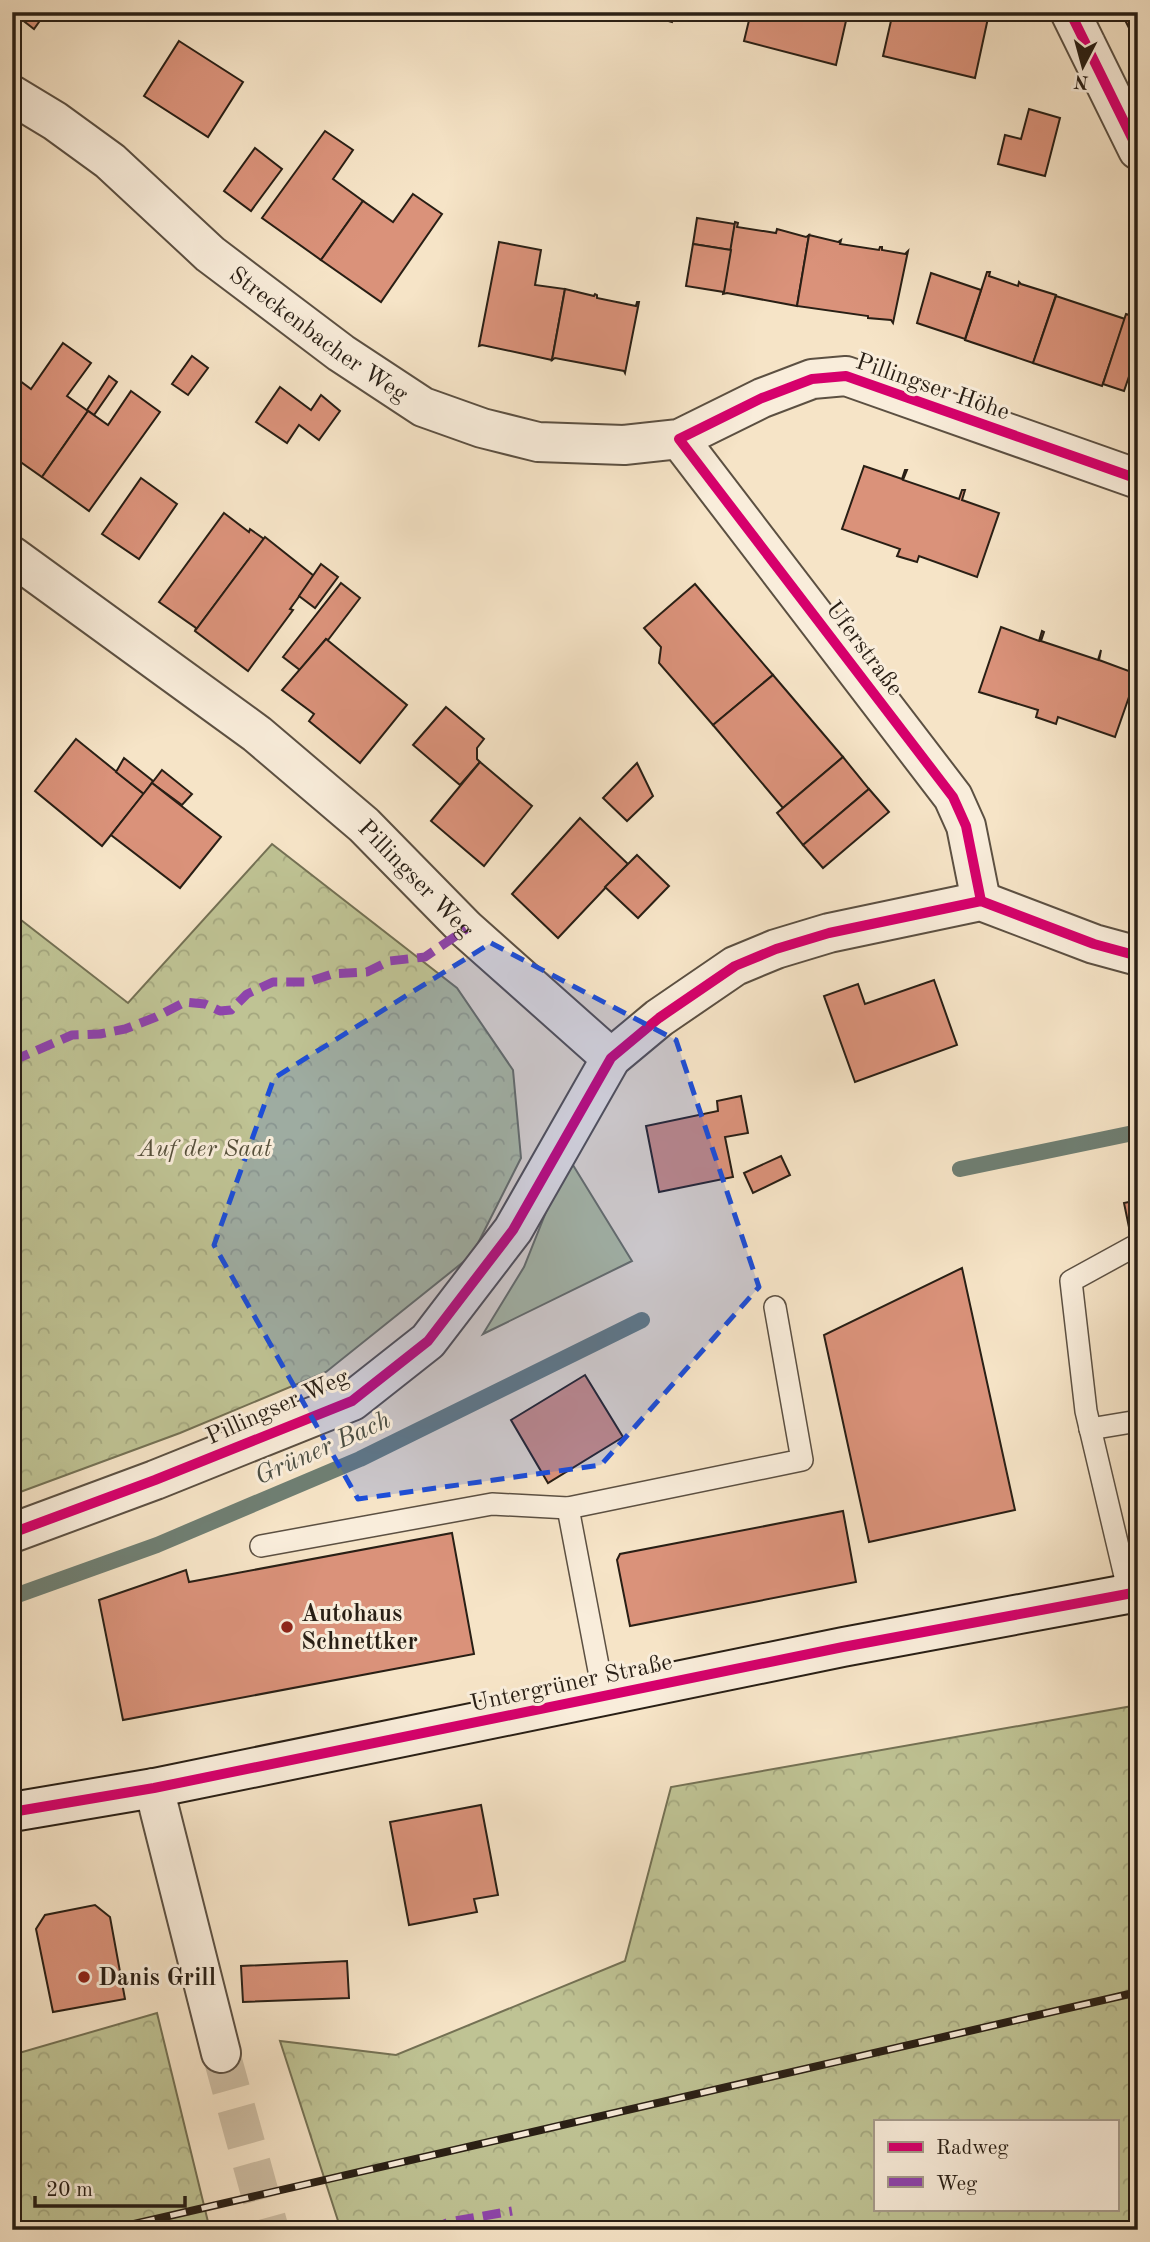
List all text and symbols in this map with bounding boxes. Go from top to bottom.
north arrow [1048,32,1118,102]
text: N [1073,70,1090,91]
street label: Streckenbacher Weg [224,263,412,408]
street label: Pillingser Höhe [852,350,1012,425]
street label: Uferstraße [820,597,907,701]
street label: Pillingser Weg [353,817,477,943]
park label: Auf der Saat [136,1138,272,1162]
street label: Pillingser Weg [203,1366,353,1450]
water label: Grüner Bach [251,1407,395,1490]
place label: Autohaus Schnettker [301,1603,418,1655]
marker: Autohaus Schnettker [279,1619,295,1635]
street label: Untergrüner Straße [468,1651,675,1717]
place label: Danis Grill [98,1967,216,1991]
marker: Danis Grill [76,1969,92,1985]
legend [874,2120,1118,2210]
text: Radweg [936,2138,1009,2159]
scale bar [35,2165,186,2209]
text: Weg [936,2174,978,2195]
text: 20 m [46,2180,93,2201]

